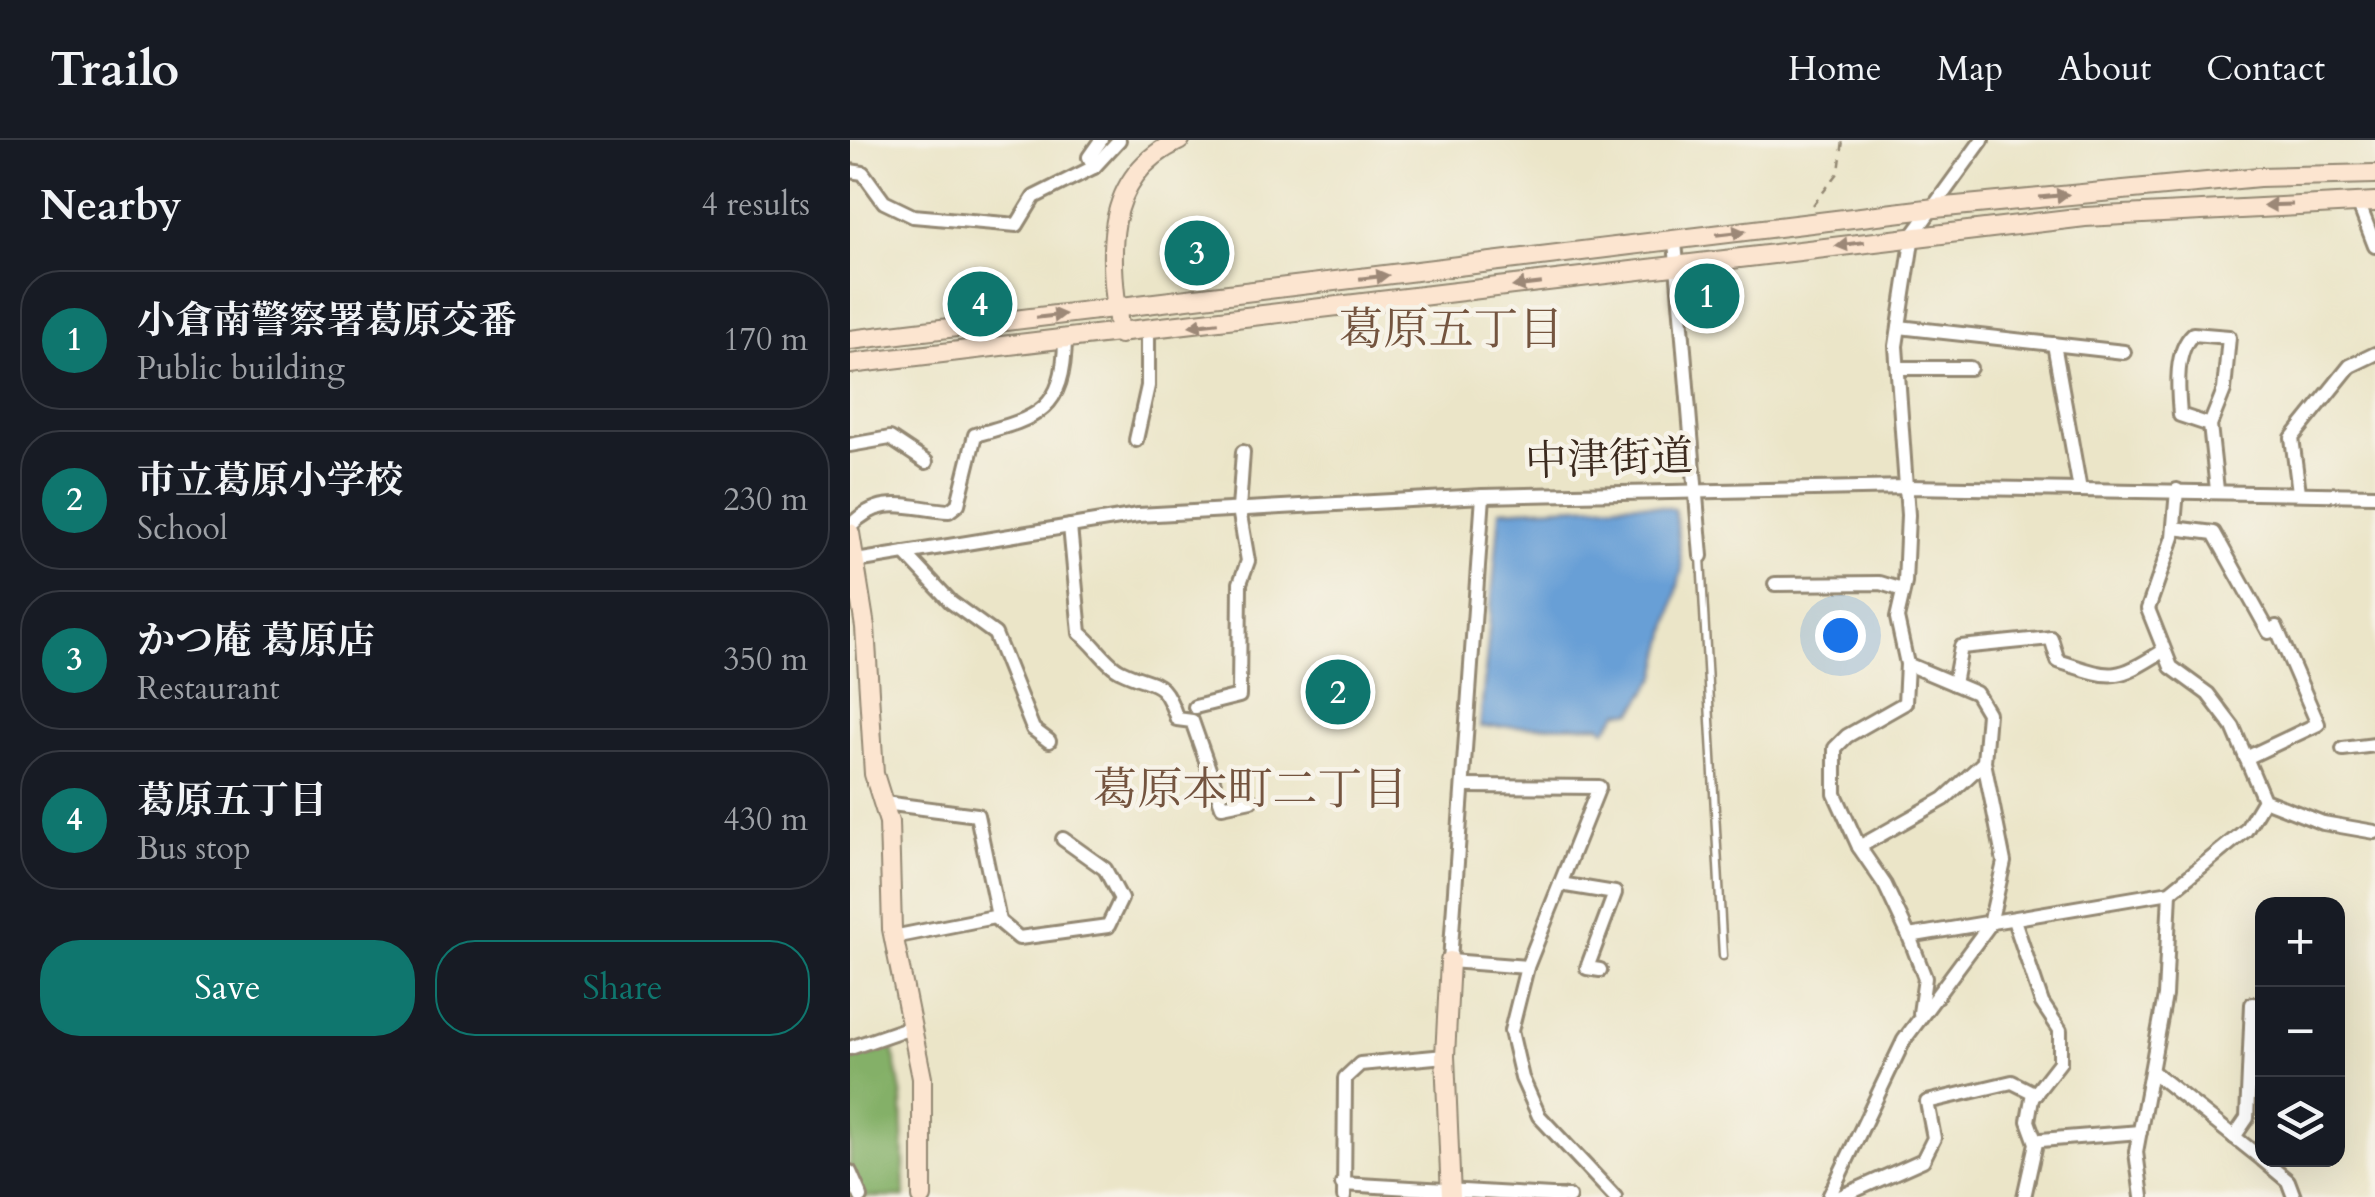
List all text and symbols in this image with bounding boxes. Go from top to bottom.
text: Trailo [50,37,179,102]
text: Home [1788,45,1882,93]
text: Map [1937,45,2003,93]
text: About [2058,45,2151,93]
text: Contact [2206,45,2325,93]
text: Nearby [40,177,182,234]
text: 4 results [702,183,810,227]
one-way arrow [2039,188,2070,204]
one-way arrow [2261,197,2293,213]
pin: 3 [1164,216,1230,290]
one-way arrow [1716,225,1747,241]
one-way arrow [1833,236,1865,252]
pin: 1 [1674,258,1740,334]
pin: 4 [948,266,1012,342]
one-way arrow [1358,269,1390,285]
one-way arrow [1511,277,1543,293]
text: 小倉南警察署葛原交番 [137,295,517,347]
district label: 葛原五丁目 [1338,299,1564,360]
one-way arrow [1036,308,1067,324]
one-way arrow [1188,316,1220,332]
text: 1 [66,318,83,362]
text: 170 m [723,318,808,362]
text: Public building [137,347,345,391]
street label: 中津街道 [1524,428,1694,490]
text: 市立葛原小学校 [137,455,403,507]
text: 2 [66,478,83,522]
text: 230 m [723,478,808,522]
text: School [137,507,228,551]
your location [1815,610,1866,661]
text: かつ庵 葛原店 [137,615,375,667]
text: 3 [66,638,83,682]
text: 350 m [723,638,808,682]
pin: 2 [1306,654,1370,730]
text: Restaurant [137,667,280,711]
district label: 葛原本町二丁目 [1092,759,1408,820]
text: 葛原五丁目 [137,775,327,827]
text: 4 [66,798,83,842]
text: 430 m [723,798,808,842]
text: Bus stop [137,827,251,871]
map controls [2255,897,2345,1167]
button: + [2255,897,2345,987]
button: Save [40,940,415,1036]
button: Share [435,940,810,1036]
button: − [2255,987,2345,1077]
button: layers [2255,1077,2345,1167]

